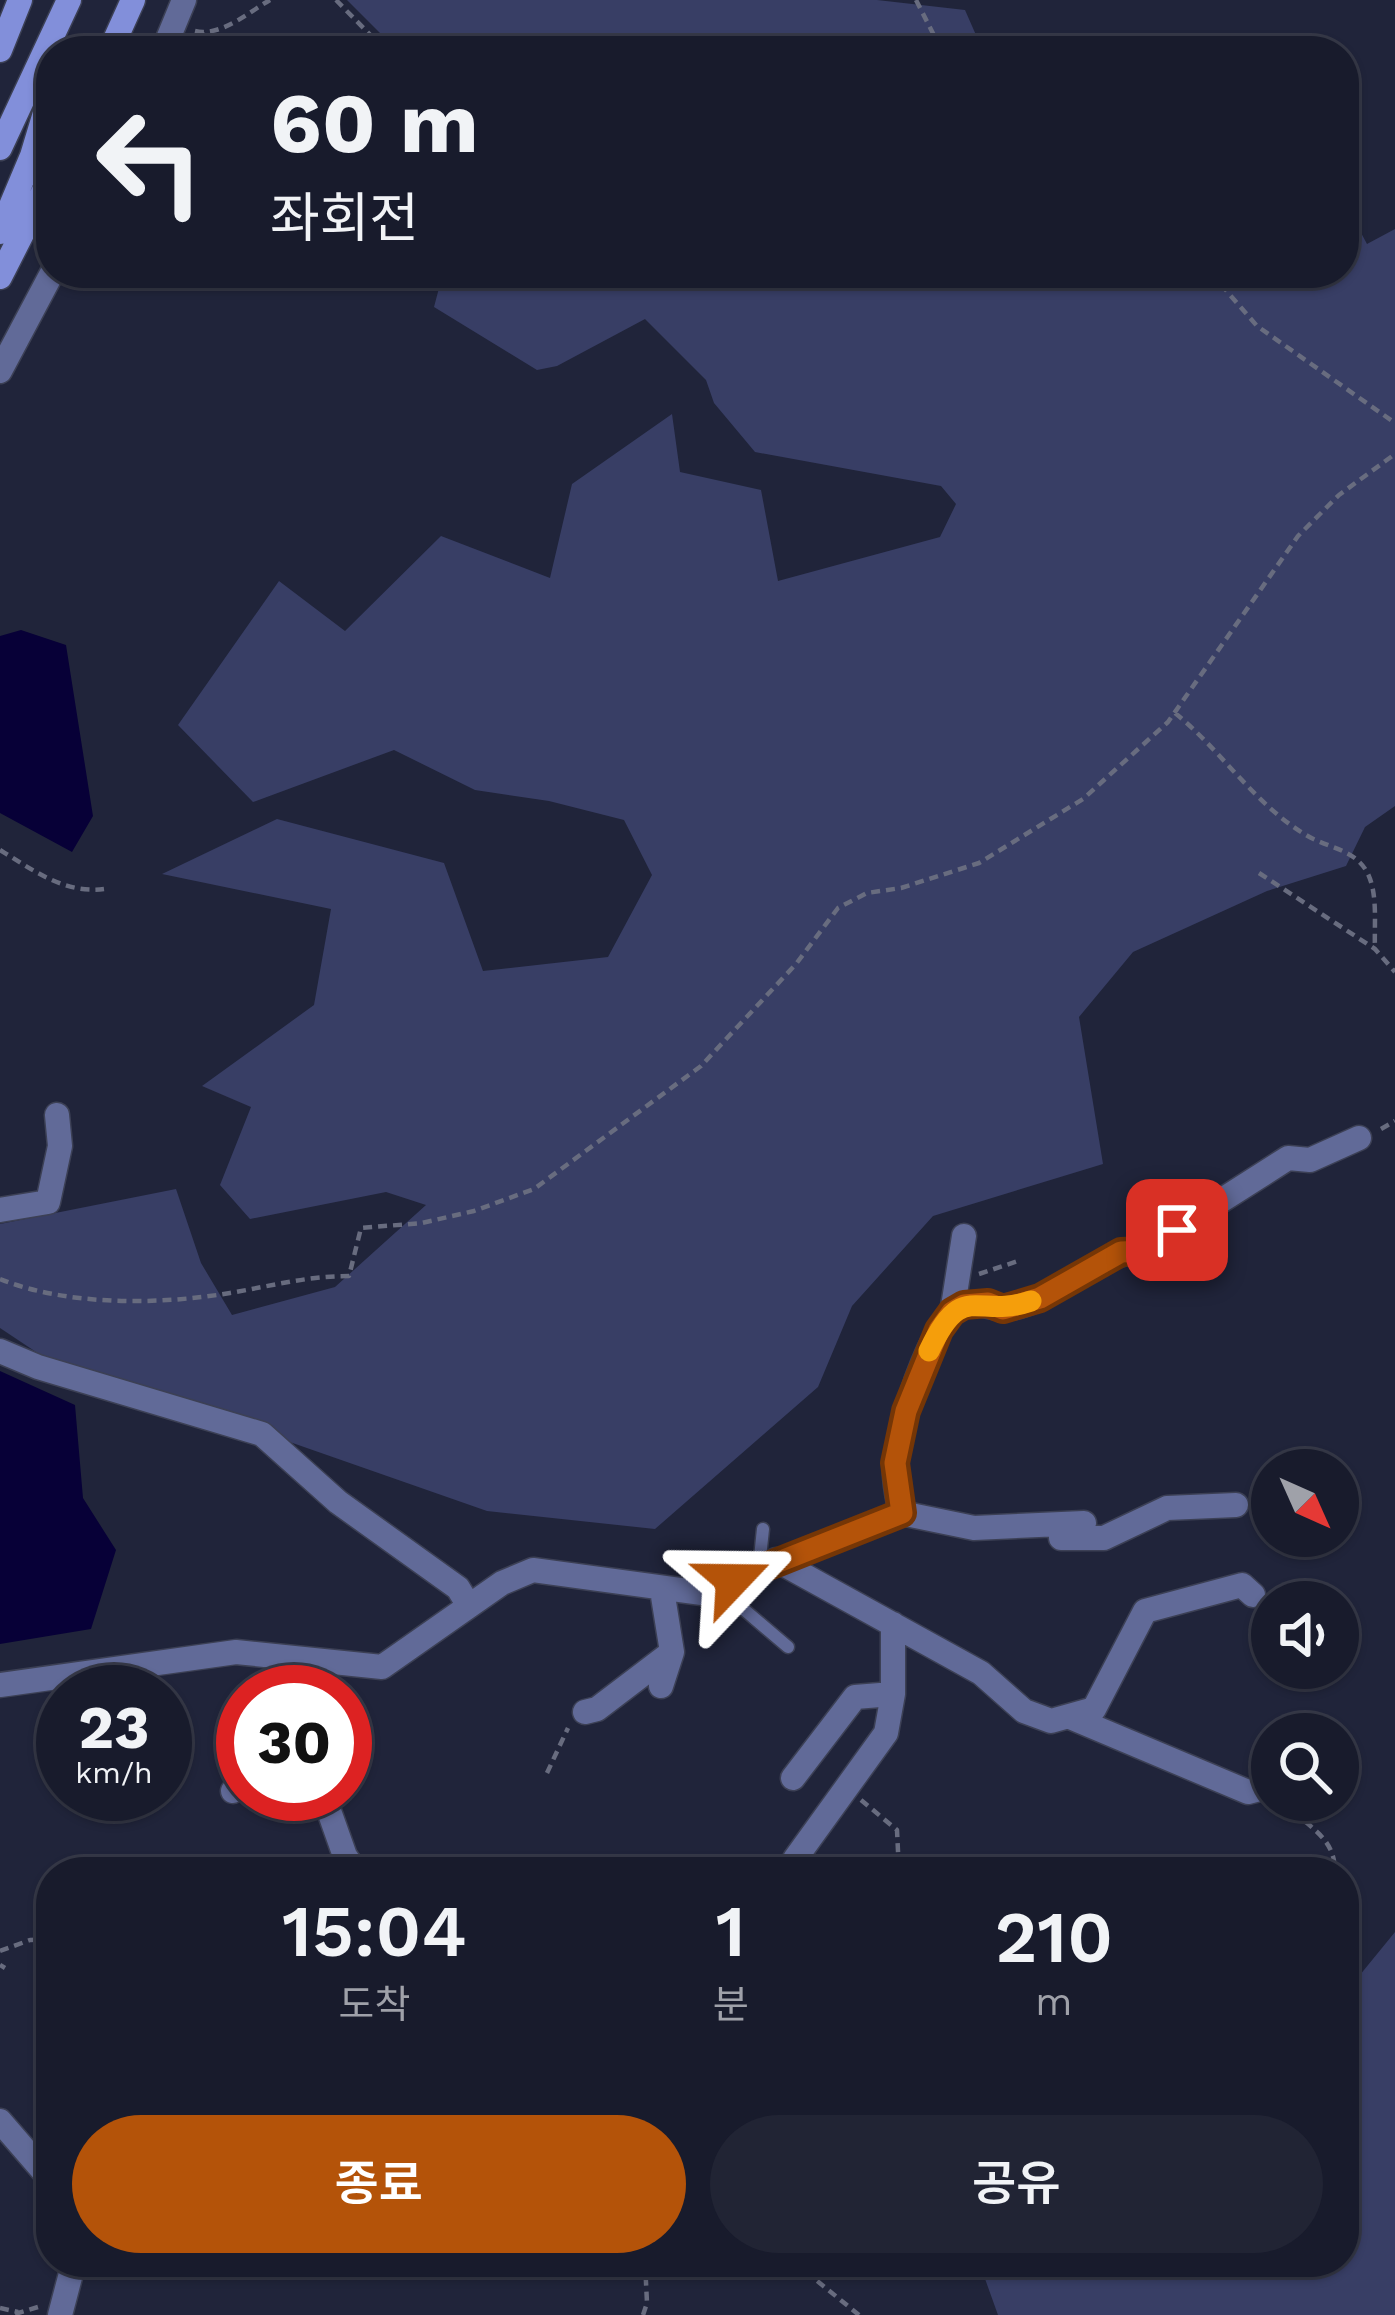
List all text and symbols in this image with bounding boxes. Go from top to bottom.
text: 60 m [270,74,479,172]
icon: left [72,84,228,240]
text: 좌회전 [270,187,419,250]
pin [1126,1179,1228,1281]
icon: arrive [1144,1197,1210,1263]
north arrow [1251,1449,1359,1557]
map controls [1251,1449,1359,1821]
position arrow [670,1517,796,1643]
button: sound [1251,1581,1359,1689]
speed limit sign: 30 [216,1665,372,1821]
text: 23 [78,1692,150,1763]
button: search [1251,1713,1359,1821]
text: km/h [75,1755,153,1790]
text: 15:04 [282,1889,467,1973]
text: 1 [716,1889,746,1973]
text: 210 [995,1895,1113,1979]
text: m [1035,1979,1072,2024]
text: 도착 [339,1982,410,2027]
text: 분 [713,1982,749,2027]
button: 종료 [72,2115,686,2253]
button: 공유 [710,2115,1323,2253]

